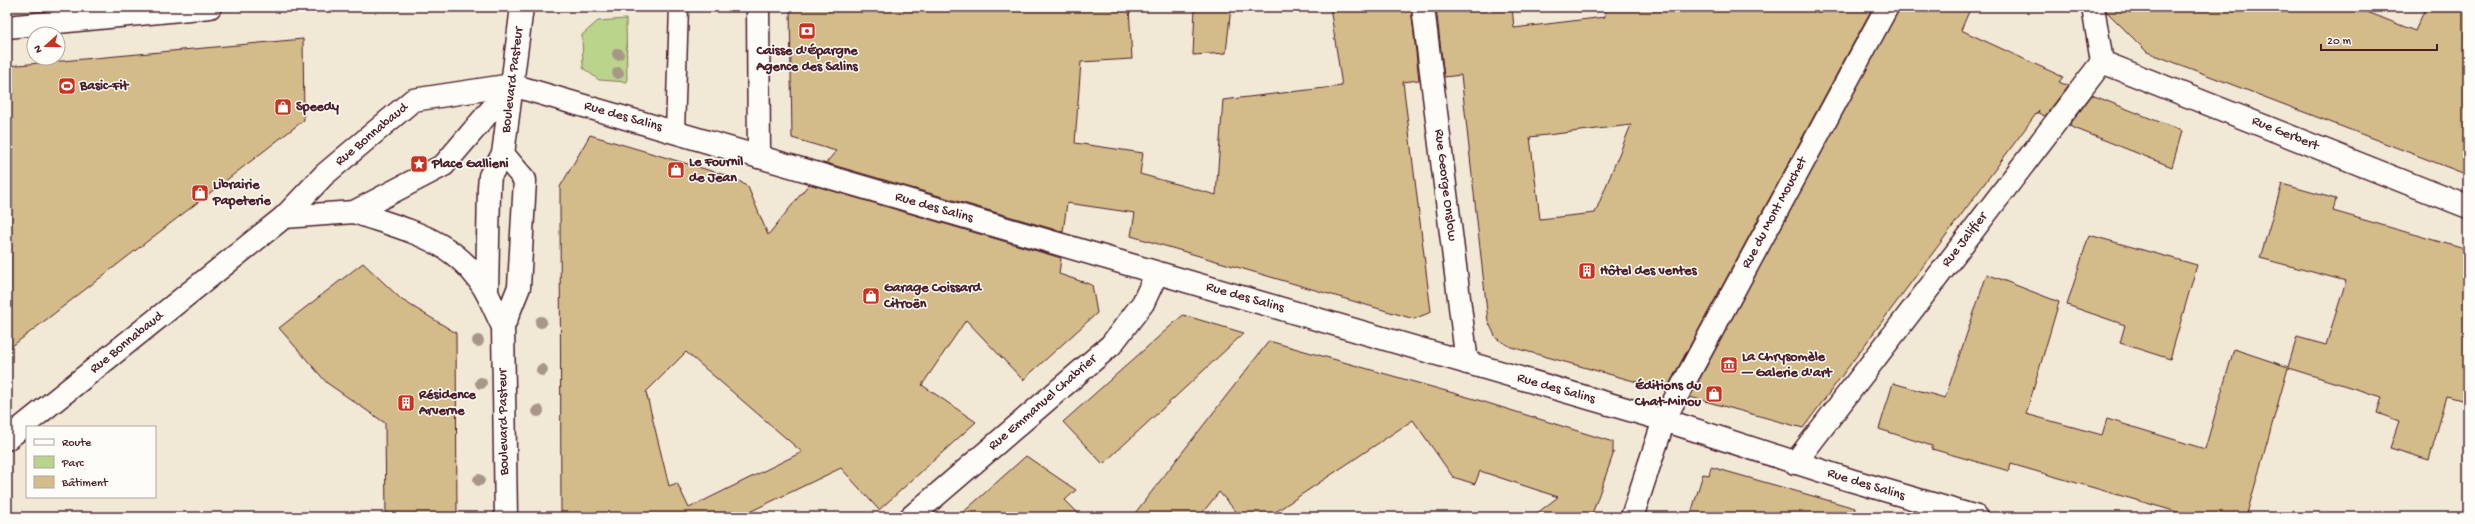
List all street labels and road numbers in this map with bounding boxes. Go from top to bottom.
street label: Boulevard Pasteur [498,25,528,135]
street label: Rue Bonnabaud [332,98,413,170]
street label: Rue des Salins [582,98,665,137]
street label: Rue Gerbert [2249,113,2322,156]
street label: Rue George Onslow [1430,128,1460,242]
street label: Rue du Mont Mouchet [1738,153,1812,272]
street label: Rue des Salins [893,189,976,228]
street label: Rue Jalifier [1938,208,1992,271]
street label: Rue des Salins [1204,279,1287,318]
street label: Rue Bonnabaud [87,307,169,378]
street label: Rue Emmanuel Chabrier [985,351,1101,455]
street label: Boulevard Pasteur [495,367,513,477]
street label: Rue des Salins [1515,370,1598,409]
street label: Rue des Salins [1825,465,1908,505]

